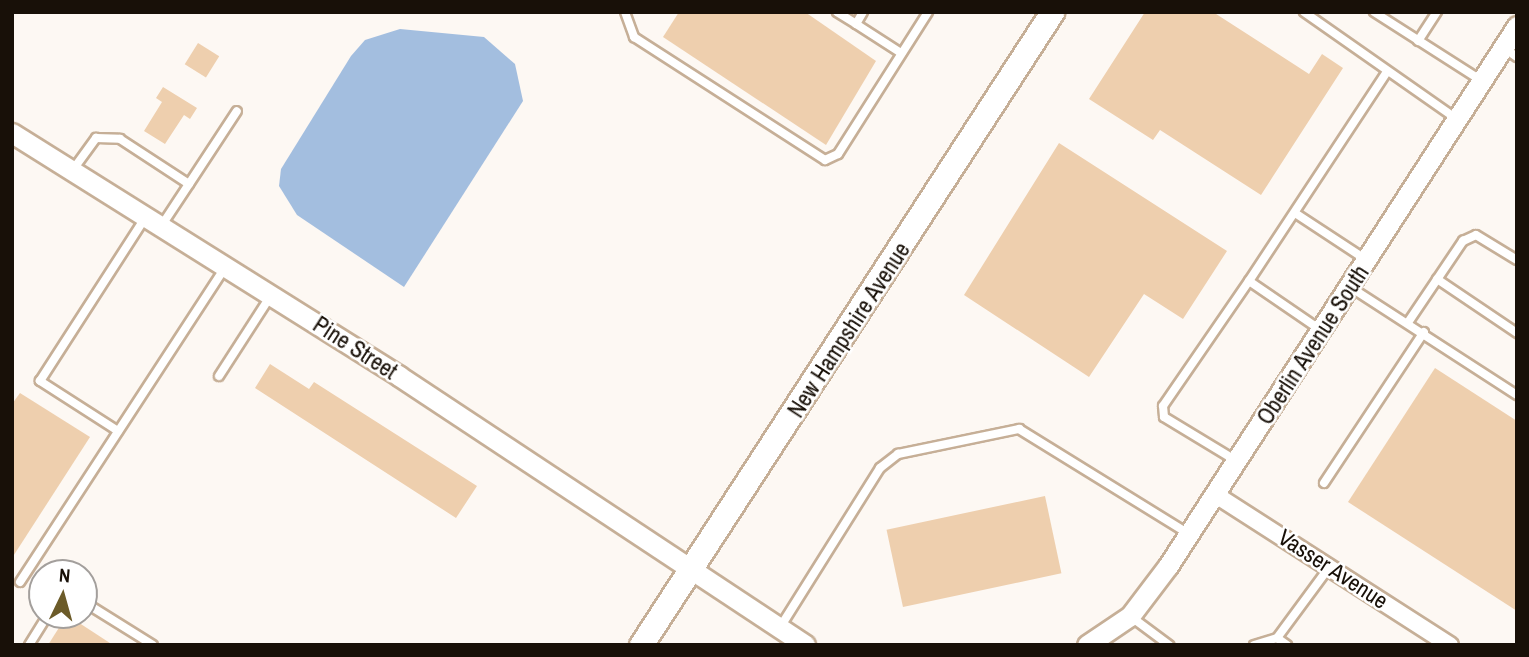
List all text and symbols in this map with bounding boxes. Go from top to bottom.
street label: New Hampshire Avenue [782,237,916,423]
street label: Oberlin Avenue South [1251,260,1375,430]
street label: Pine Street [308,311,402,385]
street label: Vasser Avenue [1273,523,1393,615]
north arrow [28,559,98,629]
text: N [58,562,71,589]

